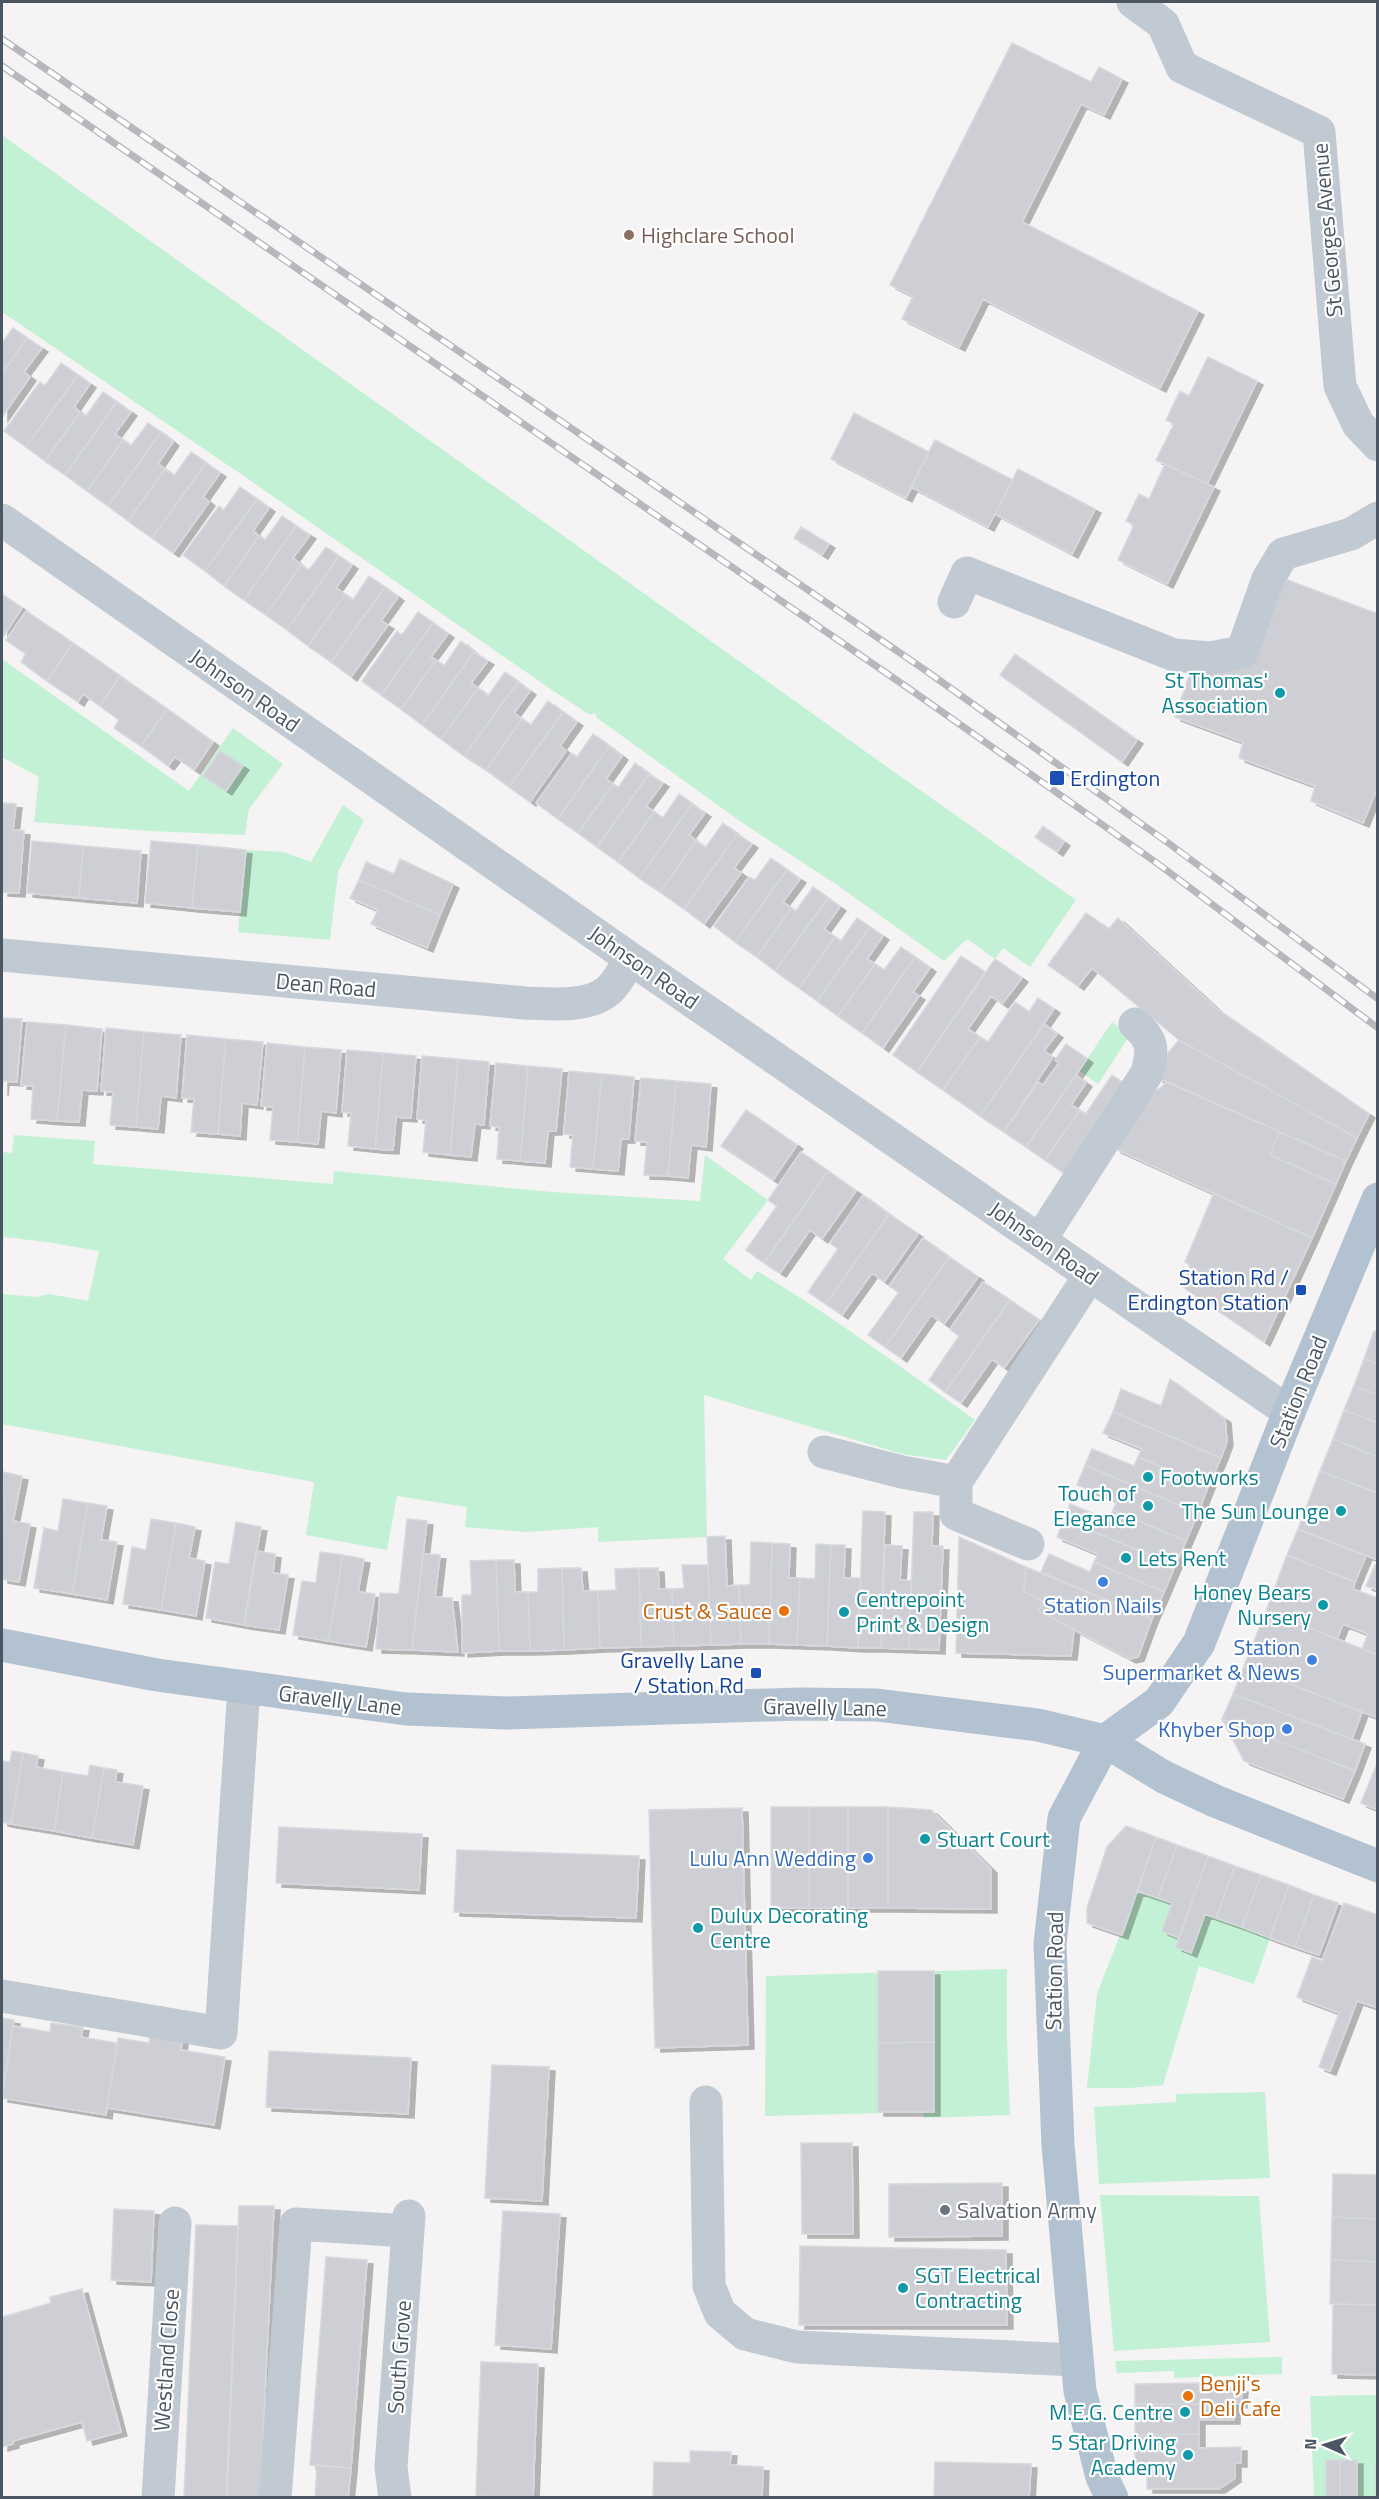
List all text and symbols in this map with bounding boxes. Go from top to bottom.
street label: St Georges Avenue [1302,142,1352,318]
place label: Highclare School [641,218,794,252]
marker: Highclare School [622,228,636,242]
street label: Johnson Road [183,639,307,741]
place label: St Thomas' Association [1161,663,1268,722]
marker: St Thomas' Association [1273,686,1287,700]
place label: Erdington [1070,761,1160,795]
marker: Erdington [1048,769,1066,787]
street label: Johnson Road [582,916,706,1018]
street label: Dean Road [274,964,378,1006]
street label: Johnson Road [982,1192,1106,1294]
place label: Station Rd / Erdington Station [1127,1260,1289,1319]
marker: Station Rd / Erdington Station [1294,1283,1308,1297]
street label: Station Road [1260,1331,1336,1453]
place label: Footworks [1160,1460,1259,1494]
marker: Footworks [1141,1470,1155,1484]
place label: Touch of Elegance [1053,1476,1137,1535]
place label: The Sun Lounge [1181,1494,1329,1528]
marker: Touch of Elegance [1141,1499,1155,1513]
marker: The Sun Lounge [1334,1504,1348,1518]
place label: Lets Rent [1138,1541,1226,1575]
marker: Lets Rent [1119,1551,1133,1565]
marker: Station Nails [1096,1575,1110,1589]
place label: Honey Bears Nursery [1193,1575,1311,1634]
place label: Centrepoint Print & Design [856,1582,989,1641]
place label: Station Nails [1044,1588,1162,1622]
place label: Crust & Sauce [643,1594,772,1628]
marker: Honey Bears Nursery [1316,1598,1330,1612]
marker: Crust & Sauce [777,1604,791,1618]
marker: Centrepoint Print & Design [837,1605,851,1619]
place label: Station Supermarket & News [1103,1630,1300,1689]
place label: Gravelly Lane / Station Rd [620,1643,744,1702]
marker: Station Supermarket & News [1305,1653,1319,1667]
marker: Gravelly Lane / Station Rd [749,1666,763,1680]
street label: Gravelly Lane [277,1676,403,1724]
street label: Gravelly Lane [763,1689,887,1725]
place label: Khyber Shop [1158,1712,1275,1746]
marker: Khyber Shop [1280,1722,1294,1736]
place label: Stuart Court [937,1822,1050,1856]
marker: Stuart Court [918,1832,932,1846]
place label: Lulu Ann Wedding [689,1841,856,1875]
marker: Lulu Ann Wedding [861,1851,875,1865]
place label: Dulux Decorating Centre [710,1898,868,1957]
street label: Station Road [1036,1911,1072,2031]
marker: Dulux Decorating Centre [691,1921,705,1935]
place label: Salvation Army [957,2193,1097,2227]
marker: Salvation Army [938,2203,952,2217]
place label: SGT Electrical Contracting [915,2258,1041,2317]
marker: SGT Electrical Contracting [896,2281,910,2295]
street label: Westland Close [144,2288,188,2432]
street label: South Grove [378,2299,420,2415]
place label: Benji's Deli Cafe [1200,2366,1281,2425]
marker: Benji's Deli Cafe [1181,2389,1195,2403]
place label: M.E.G. Centre [1049,2395,1173,2429]
marker: M.E.G. Centre [1178,2405,1192,2419]
north arrow [1295,2415,1355,2475]
place label: 5 Star Driving Academy [1051,2425,1176,2484]
text: N [1298,2438,1322,2450]
marker: 5 Star Driving Academy [1181,2448,1195,2462]

